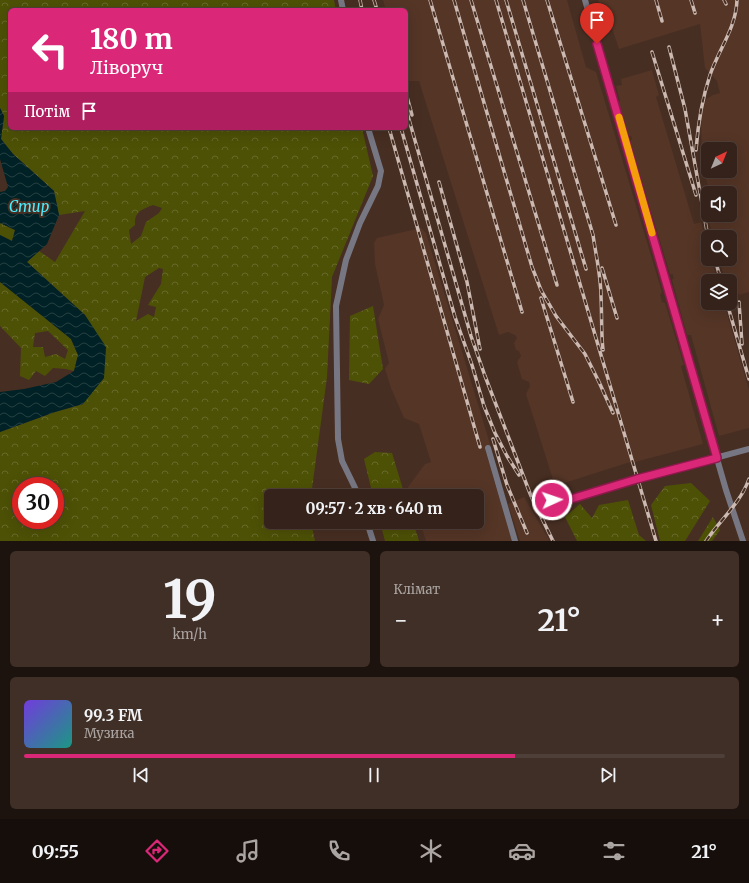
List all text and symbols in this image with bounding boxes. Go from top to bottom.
pin [580,3,614,44]
icon: arrive [586,9,608,31]
text: 180 m [90,21,173,57]
icon: left [24,24,76,76]
text: Ліворуч [90,56,163,79]
icon: arrive [78,100,100,122]
text: Потім [24,102,70,121]
north arrow [701,142,737,178]
map controls [701,142,737,310]
button: sound [701,186,737,222]
water label: Стир [9,197,49,216]
button: search [701,230,737,266]
button: layers [701,274,737,310]
speed limit sign: 30 [12,477,64,529]
position arrow [531,479,573,521]
text: 09:57 · 2 хв · 640 m [306,499,442,518]
text: 19 [163,567,217,632]
text: Клімат [394,581,440,598]
text: 21° [538,601,581,639]
text: − [394,606,408,634]
text: + [710,606,725,634]
text: km/h [173,626,207,643]
text: 99.3 FM [84,706,142,725]
text: Музика [84,725,135,742]
icon: previous [130,764,152,786]
icon: pause [363,764,385,786]
icon: next [597,764,619,786]
icon: directions [143,837,171,865]
icon: music [234,837,262,865]
icon: phone [325,837,353,865]
icon: climate [417,837,445,865]
icon: car [508,837,536,865]
icon: filters [600,837,628,865]
text: 09:55 [32,840,79,863]
text: 21° [691,840,717,863]

